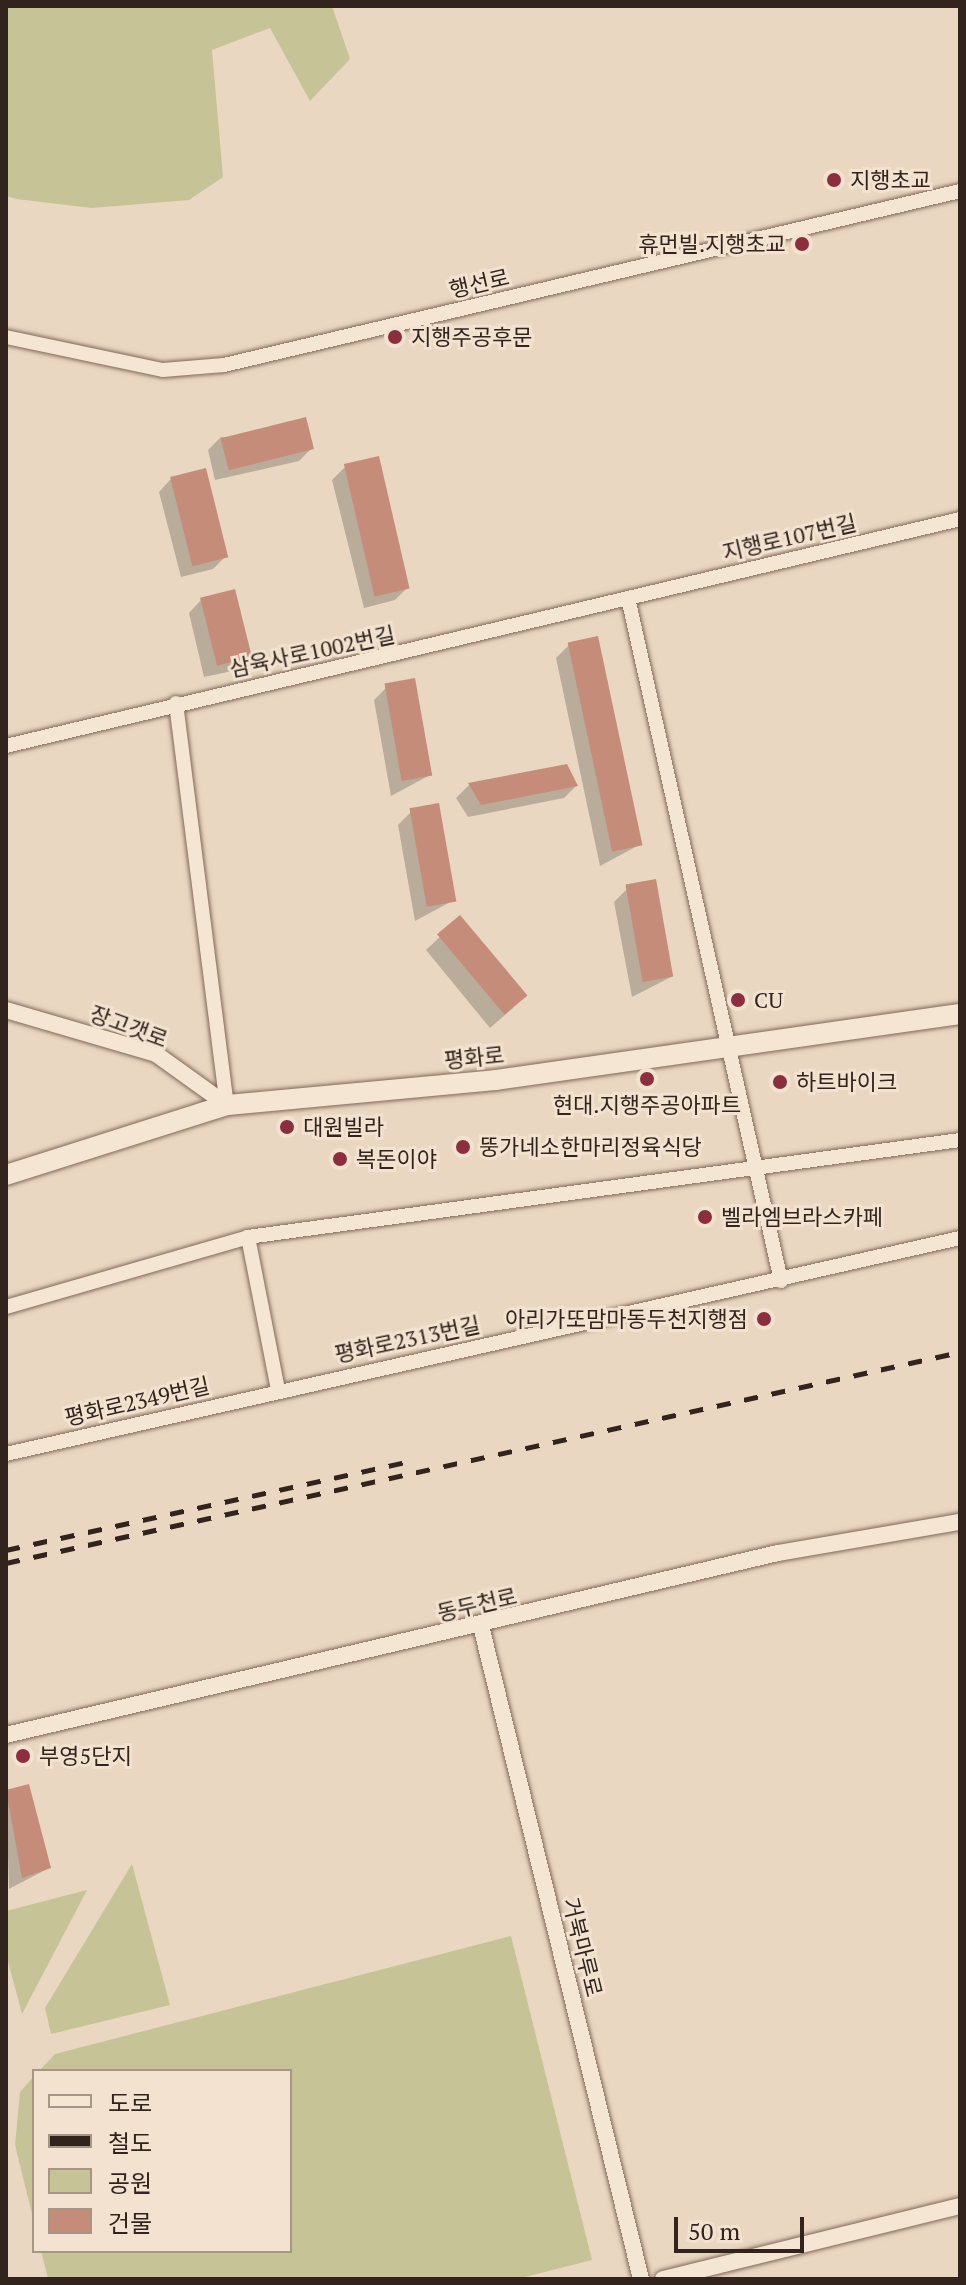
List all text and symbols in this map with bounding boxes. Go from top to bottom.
place label: 지행초교 [850,167,931,193]
marker: 지행초교 [825,171,843,189]
place label: 휴먼빌.지행초교 [638,231,786,257]
marker: 휴먼빌.지행초교 [793,235,811,253]
street label: 행선로 [446,263,512,303]
place label: 지행주공후문 [411,324,532,350]
marker: 지행주공후문 [386,328,404,346]
street label: 지행로107번길 [720,509,858,565]
street label: 삼육사로1002번길 [227,621,397,681]
place label: CU [754,987,783,1013]
marker: CU [729,991,747,1009]
street label: 장고갯로 [86,1000,172,1052]
street label: 평화로 [442,1041,506,1073]
place label: 하트바이크 [796,1069,897,1095]
marker: 현대.지행주공아파트 [638,1070,656,1088]
marker: 하트바이크 [771,1073,789,1091]
place label: 현대.지행주공아파트 [553,1092,741,1118]
place label: 대원빌라 [303,1114,384,1140]
marker: 대원빌라 [278,1118,296,1136]
place label: 뚱가네소한마리정육식당 [479,1134,702,1160]
marker: 뚱가네소한마리정육식당 [454,1138,472,1156]
place label: 복돈이야 [356,1146,437,1172]
marker: 복돈이야 [331,1150,349,1168]
place label: 벨라엠브라스카페 [721,1204,883,1230]
marker: 벨라엠브라스카페 [696,1208,714,1226]
place label: 아리가또맘마동두천지행점 [505,1306,748,1332]
marker: 아리가또맘마동두천지행점 [755,1310,773,1328]
street label: 평화로2313번길 [332,1311,482,1367]
street label: 평화로2349번길 [62,1371,212,1431]
street label: 동두천로 [435,1582,519,1626]
place label: 부영5단지 [39,1743,132,1769]
marker: 부영5단지 [14,1747,32,1765]
street label: 거북마루로 [558,1895,608,1999]
legend [32,2069,292,2253]
text: 도로 [108,2087,152,2119]
text: 철도 [108,2127,152,2159]
text: 공원 [108,2167,152,2199]
scale bar [678,2201,808,2251]
text: 건물 [108,2207,152,2239]
text: 50 m [688,2215,740,2247]

